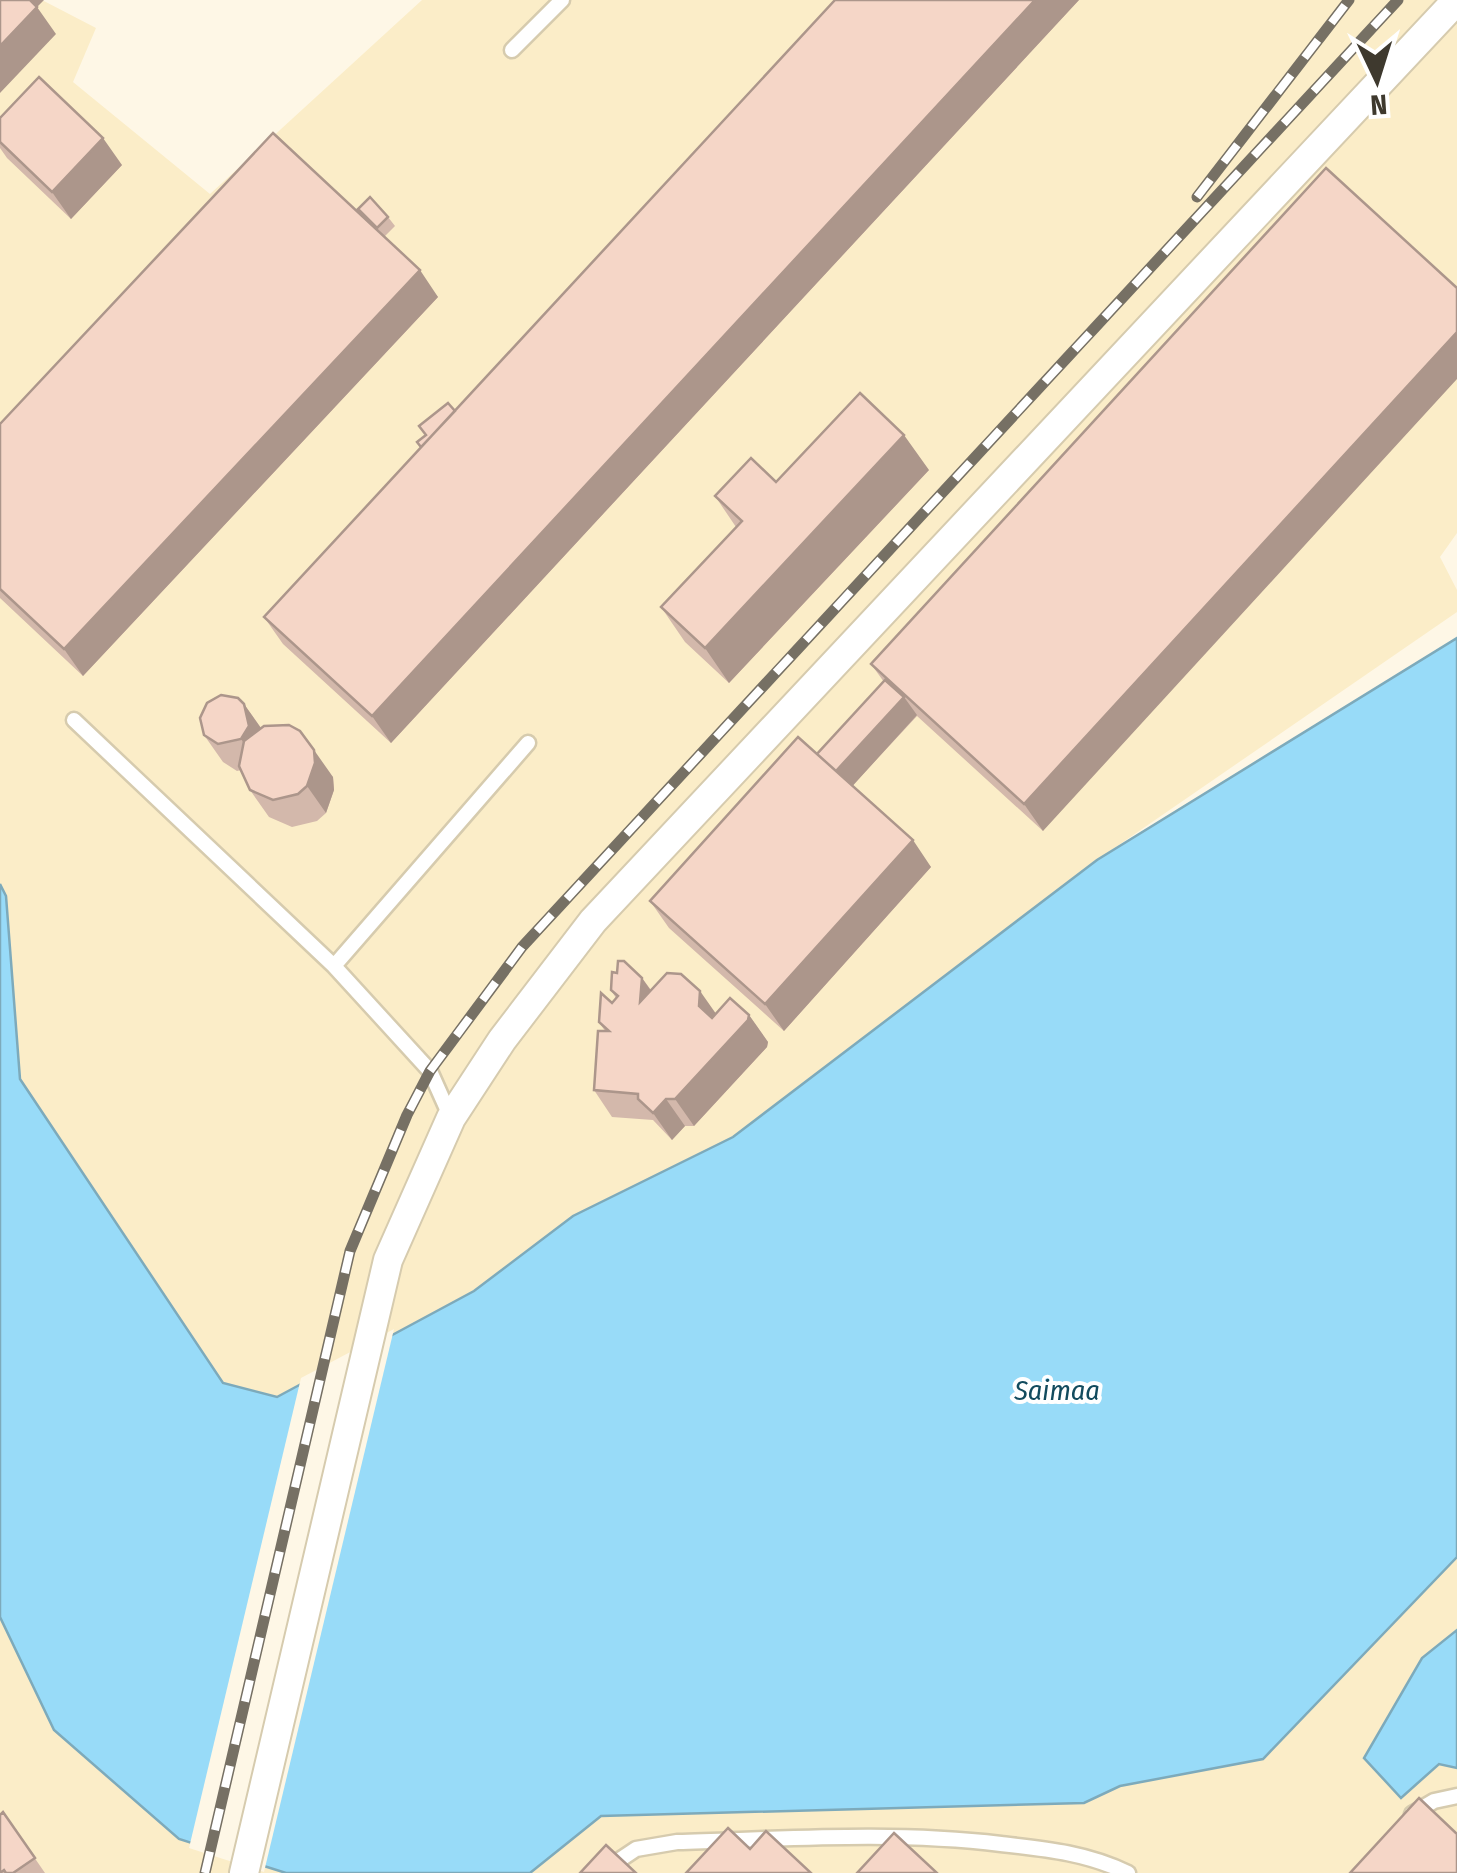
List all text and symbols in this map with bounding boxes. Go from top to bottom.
north arrow [1327,30,1427,130]
text: N [1369,87,1388,121]
water label: Saimaa [1013,1374,1100,1407]

